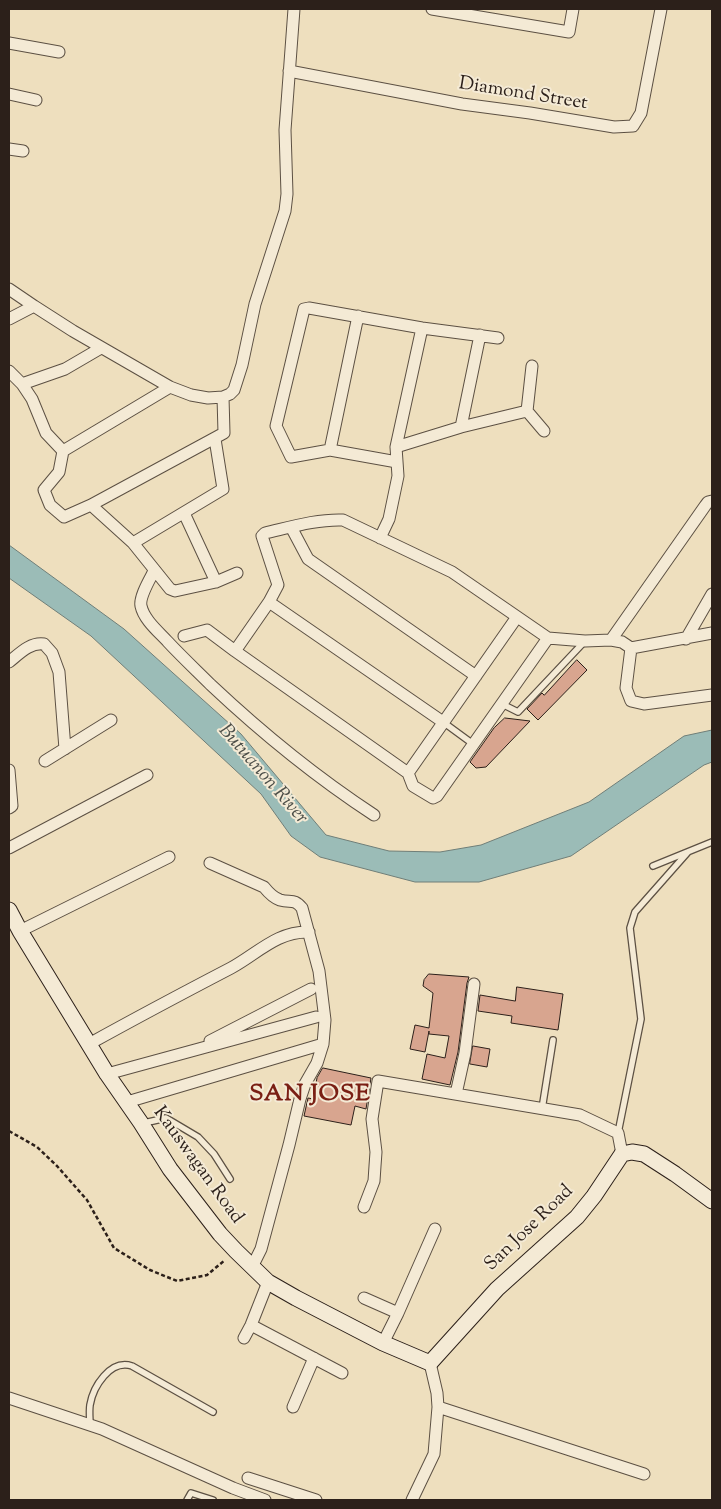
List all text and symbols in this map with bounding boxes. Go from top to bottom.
street label: Diamond Street [457,74,589,116]
water label: Butuanon River [212,720,312,830]
district label: SAN JOSE [248,1082,372,1110]
street label: Kauswagan Road [147,1103,247,1229]
street label: San Jose Road [481,1181,579,1277]

